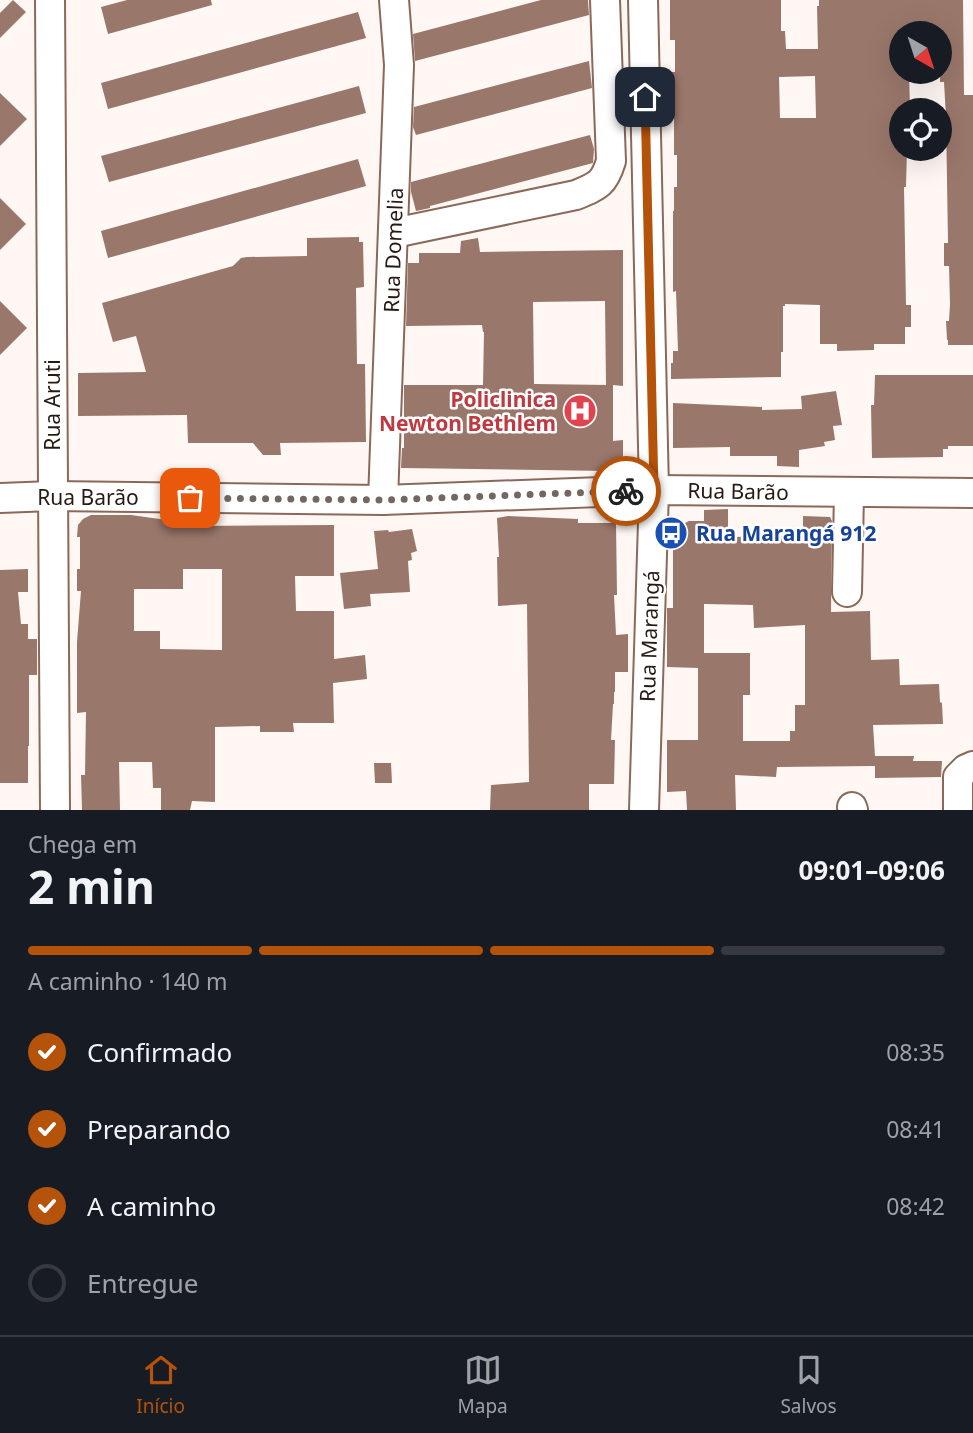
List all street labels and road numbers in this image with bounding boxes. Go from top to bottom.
street label: Rua Domelia [377,187,409,313]
street label: Rua Aruti [38,359,66,451]
street label: Rua Barão [687,476,789,506]
street label: Rua Barão [37,483,139,511]
street label: Rua Marangá [633,570,665,702]

